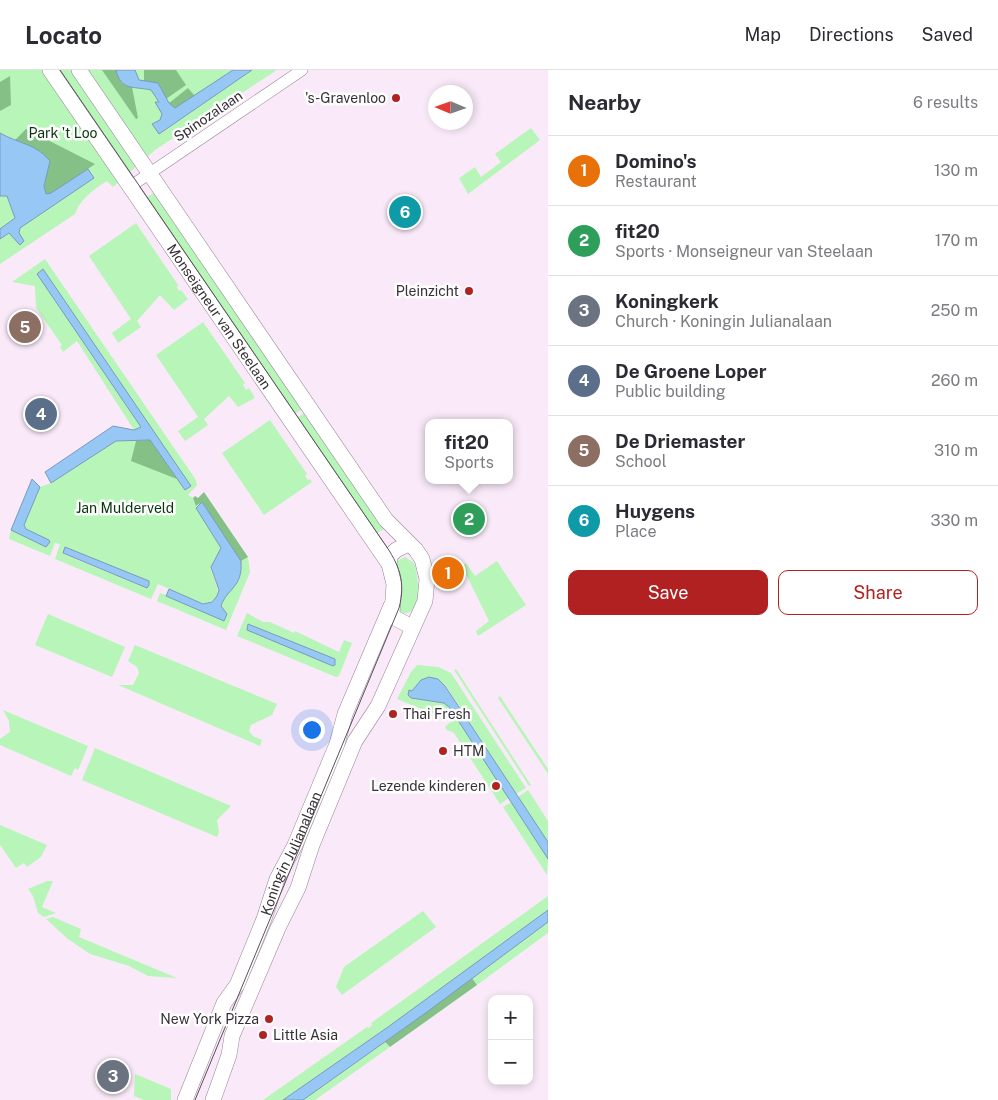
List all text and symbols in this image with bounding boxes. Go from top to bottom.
text: Locato [25,21,102,49]
text: Map [744,24,781,45]
text: Directions [809,24,894,45]
text: Saved [922,24,973,45]
north arrow [428,85,473,130]
street label: Spinozalaan [171,87,245,145]
place label: 's-Gravenloo [305,90,386,106]
text: Nearby [568,90,641,115]
marker: 's-Gravenloo [390,92,402,104]
text: 6 results [913,93,978,112]
park label: Park 't Loo [28,125,98,141]
text: Domino's [615,150,697,172]
text: 1 [581,161,587,180]
text: 130 m [934,161,978,180]
text: Restaurant [615,172,697,191]
pin: 6 [389,193,421,231]
text: fit20 [615,220,660,242]
text: 2 [579,231,589,250]
text: 170 m [935,231,978,250]
street label: Monseigneur van Steelaan [164,241,275,392]
text: Sports · Monseigneur van Steelaan [615,242,873,261]
place label: Pleinzicht [396,283,459,299]
marker: Pleinzicht [463,285,475,297]
text: Koningkerk [615,290,719,312]
text: 3 [579,301,589,320]
text: 250 m [931,301,978,320]
pin: 5 [9,308,41,346]
text: Church · Koningin Julianalaan [615,312,832,331]
text: De Groene Loper [615,360,766,382]
text: 4 [579,371,589,390]
text: 260 m [931,371,978,390]
text: Public building [615,382,726,401]
pin: 4 [25,395,57,433]
popup [425,419,513,484]
text: De Driemaster [615,430,745,452]
text: fit20 [444,431,489,453]
text: 5 [579,441,589,460]
text: 310 m [934,441,978,460]
text: School [615,452,666,471]
text: Sports [444,453,494,472]
park label: Jan Mulderveld [76,500,174,516]
pin: 2 [453,500,485,538]
text: Huygens [615,500,695,522]
text: 6 [579,511,589,530]
text: 330 m [931,511,978,530]
text: Place [615,522,657,541]
pin: 1 [432,554,464,592]
button: Save [568,570,768,615]
button: Share [778,570,978,615]
place label: Thai Fresh [403,706,471,722]
marker: Thai Fresh [387,708,399,720]
your location [299,717,325,743]
place label: HTM [453,743,484,759]
marker: HTM [437,745,449,757]
place label: Lezende kinderen [371,778,486,794]
marker: Lezende kinderen [490,780,502,792]
street label: Koningin Julianalaan [258,789,324,917]
map controls [488,995,533,1085]
button: + [488,995,533,1040]
place label: New York Pizza [160,1011,259,1027]
marker: New York Pizza [263,1013,275,1025]
place label: Little Asia [273,1027,338,1043]
marker: Little Asia [257,1029,269,1041]
button: − [488,1040,533,1085]
pin: 3 [97,1057,129,1095]

